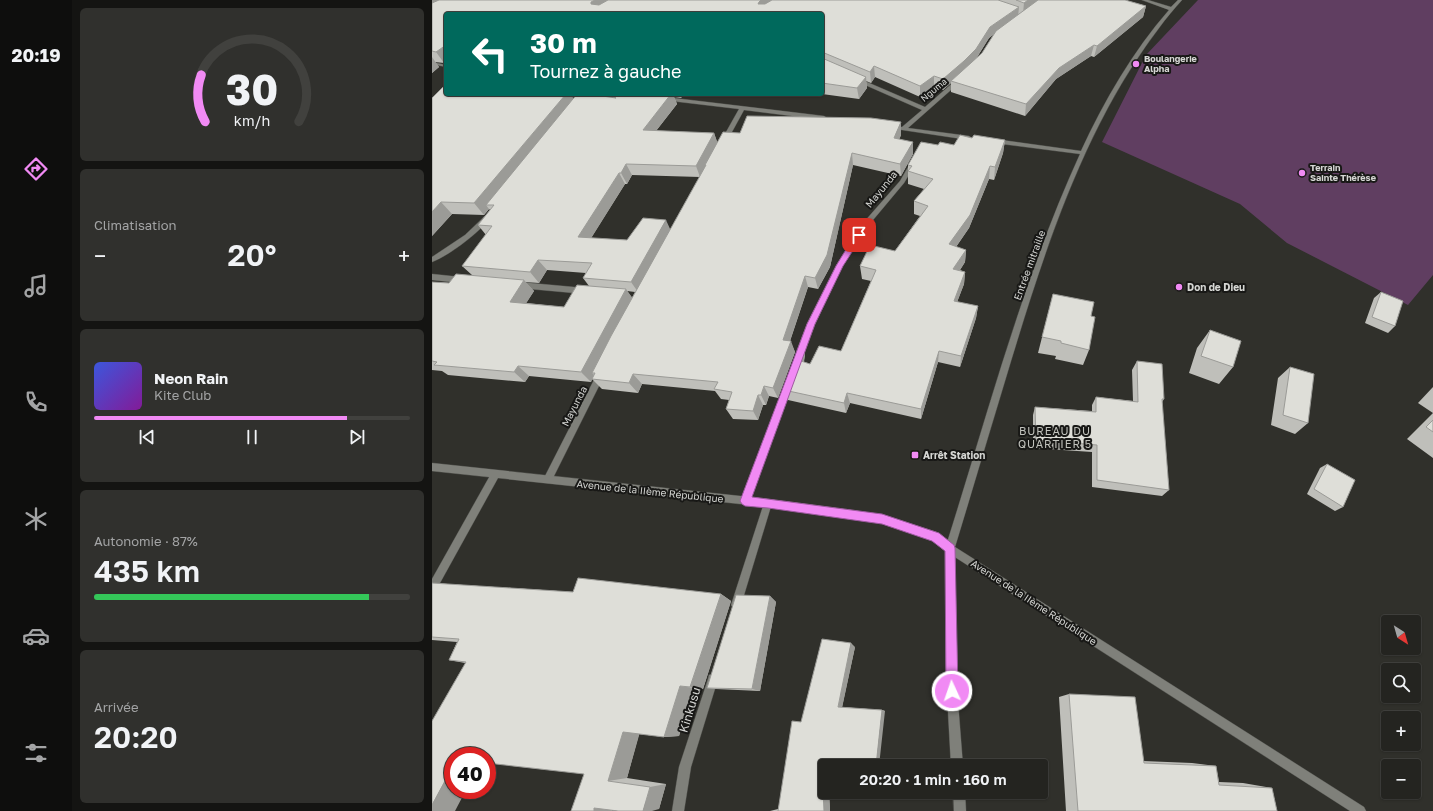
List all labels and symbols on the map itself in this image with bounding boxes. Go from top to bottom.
place label: Boulangerie Alpha [1144,53,1198,74]
marker: Boulangerie Alpha [1131,59,1141,69]
street label: Nguma [918,75,949,104]
place label: Terrain Sainte Thérèse [1310,162,1377,183]
street label: Mayunda [863,168,899,210]
marker: Terrain Sainte Thérèse [1297,168,1307,178]
pin [842,218,876,252]
street label: Entrée mitraille [1011,228,1047,302]
place label: Don de Dieu [1187,281,1245,293]
marker: Don de Dieu [1174,282,1184,292]
street label: Mayunda [559,384,589,428]
district label: BUREAU DU QUARTIER 5 [1018,424,1092,450]
place label: Arrêt Station [923,449,985,461]
marker: Arrêt Station [910,450,920,460]
street label: Avenue de la IIème République [576,477,724,505]
street label: Avenue de la IIème République [969,557,1099,647]
north arrow [1381,615,1421,655]
position arrow [931,670,973,712]
street label: Kinkusu [676,685,703,734]
speed limit sign: 40 [444,747,496,799]

